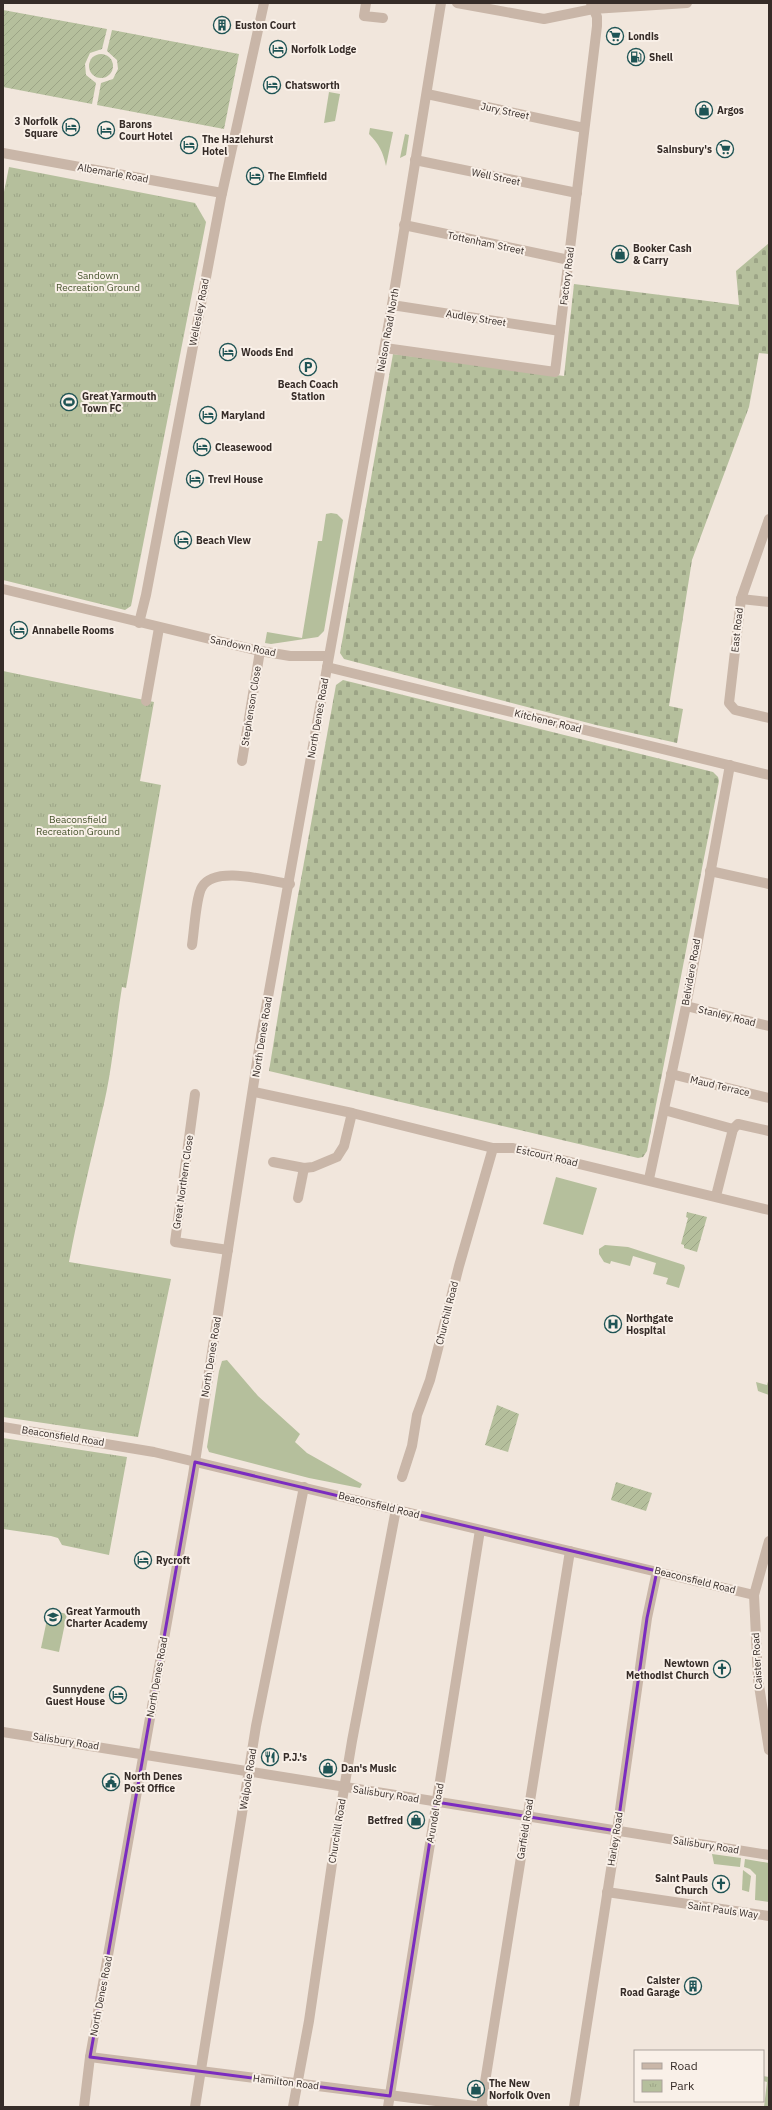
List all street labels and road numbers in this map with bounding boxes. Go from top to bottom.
street label: Jury Street [480,100,531,123]
street label: Albemarle Road [77,160,149,186]
street label: Well Street [470,166,522,189]
street label: Tottenham Street [446,229,526,258]
street label: Factory Road [557,246,577,306]
street label: Wellesley Road [186,277,212,347]
street label: Nelson Road North [374,287,402,373]
street label: Audley Street [445,307,508,329]
street label: East Road [728,607,746,653]
street label: Sandown Road [209,633,277,659]
street label: Stephenson Close [238,665,264,747]
street label: North Denes Road [305,677,331,759]
street label: Kitchener Road [513,706,583,736]
street label: Belvidere Road [679,937,703,1007]
street label: North Denes Road [249,996,275,1078]
street label: Stanley Road [697,1003,757,1029]
street label: Maud Terrace [689,1073,752,1099]
street label: Great Northern Close [170,1134,196,1230]
street label: Estcourt Road [515,1143,579,1169]
street label: Churchill Road [433,1280,461,1346]
street label: North Denes Road [198,1316,224,1398]
street label: Beaconsfield Road [21,1423,105,1449]
street label: Beaconsfield Road [337,1489,421,1521]
street label: Beaconsfield Road [653,1564,737,1596]
street label: Caister Road [749,1632,765,1690]
street label: North Denes Road [144,1636,170,1718]
street label: Salisbury Road [32,1729,100,1753]
street label: Walpole Road [237,1747,259,1811]
street label: Salisbury Road [352,1782,420,1806]
street label: Arundel Road [423,1782,447,1844]
street label: Churchill Road [325,1798,349,1864]
street label: Garfield Road [514,1798,536,1860]
street label: Harley Road [604,1811,626,1867]
street label: Salisbury Road [672,1833,740,1857]
street label: Saint Pauls Way [687,1899,759,1921]
street label: North Denes Road [87,1955,115,2037]
street label: Hamilton Road [252,2072,320,2092]

